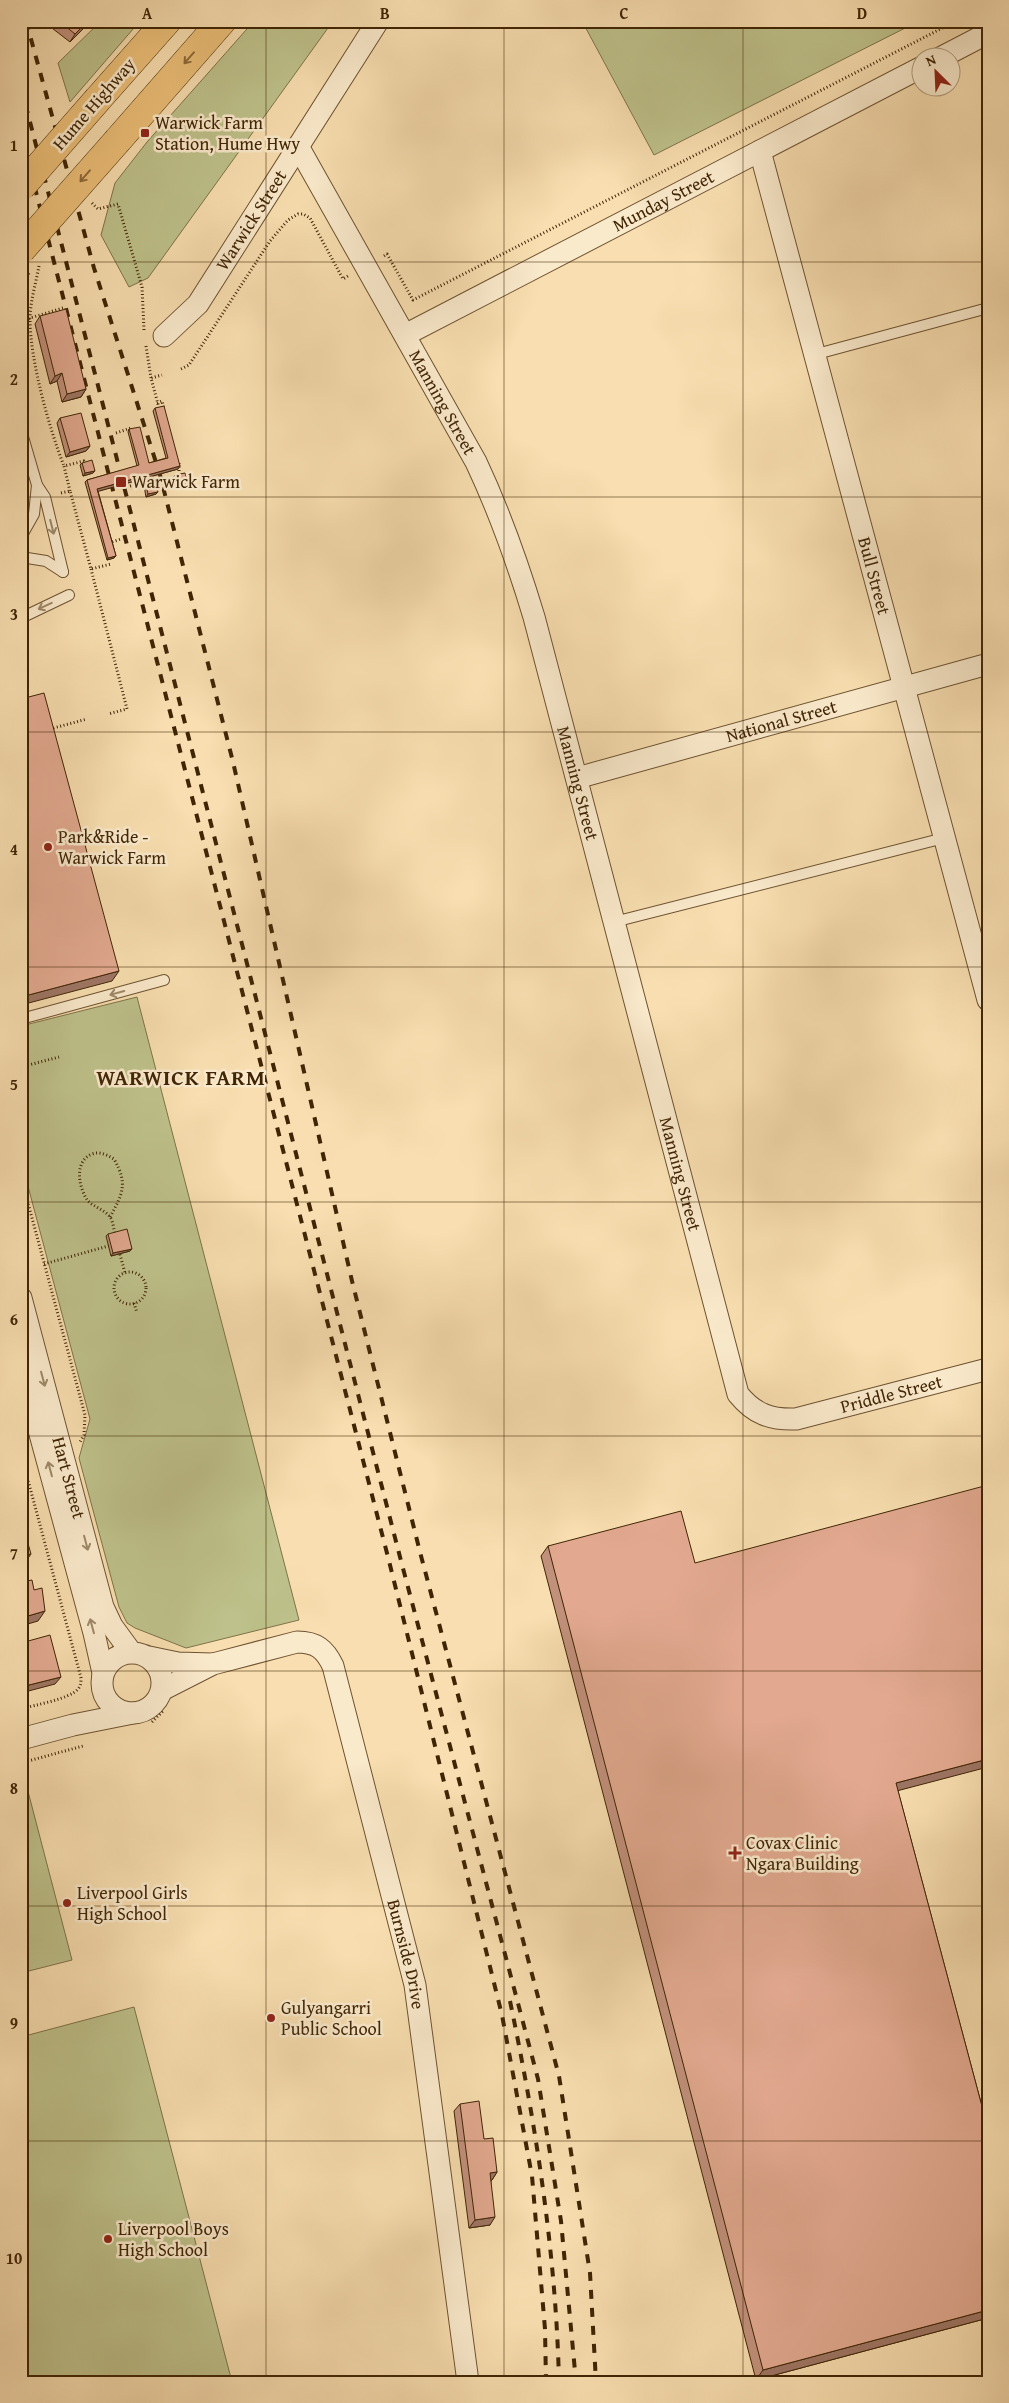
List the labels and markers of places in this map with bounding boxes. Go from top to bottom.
place label: Warwick Farm Station, Hume Hwy [155,109,300,157]
marker: Warwick Farm Station, Hume Hwy [139,127,151,139]
place label: Warwick Farm [132,468,240,495]
marker: Warwick Farm [114,475,128,489]
place label: Park&Ride - Warwick Farm [58,823,166,871]
marker: Park&Ride - Warwick Farm [42,841,54,853]
place label: Covax Clinic Ngara Building [746,1829,859,1877]
marker: Covax Clinic Ngara Building [728,1846,742,1860]
place label: Liverpool Girls High School [77,1879,188,1927]
marker: Liverpool Girls High School [61,1897,73,1909]
place label: Gulyangarri Public School [281,1994,382,2042]
marker: Gulyangarri Public School [265,2012,277,2024]
place label: Liverpool Boys High School [118,2215,229,2263]
marker: Liverpool Boys High School [102,2233,114,2245]

